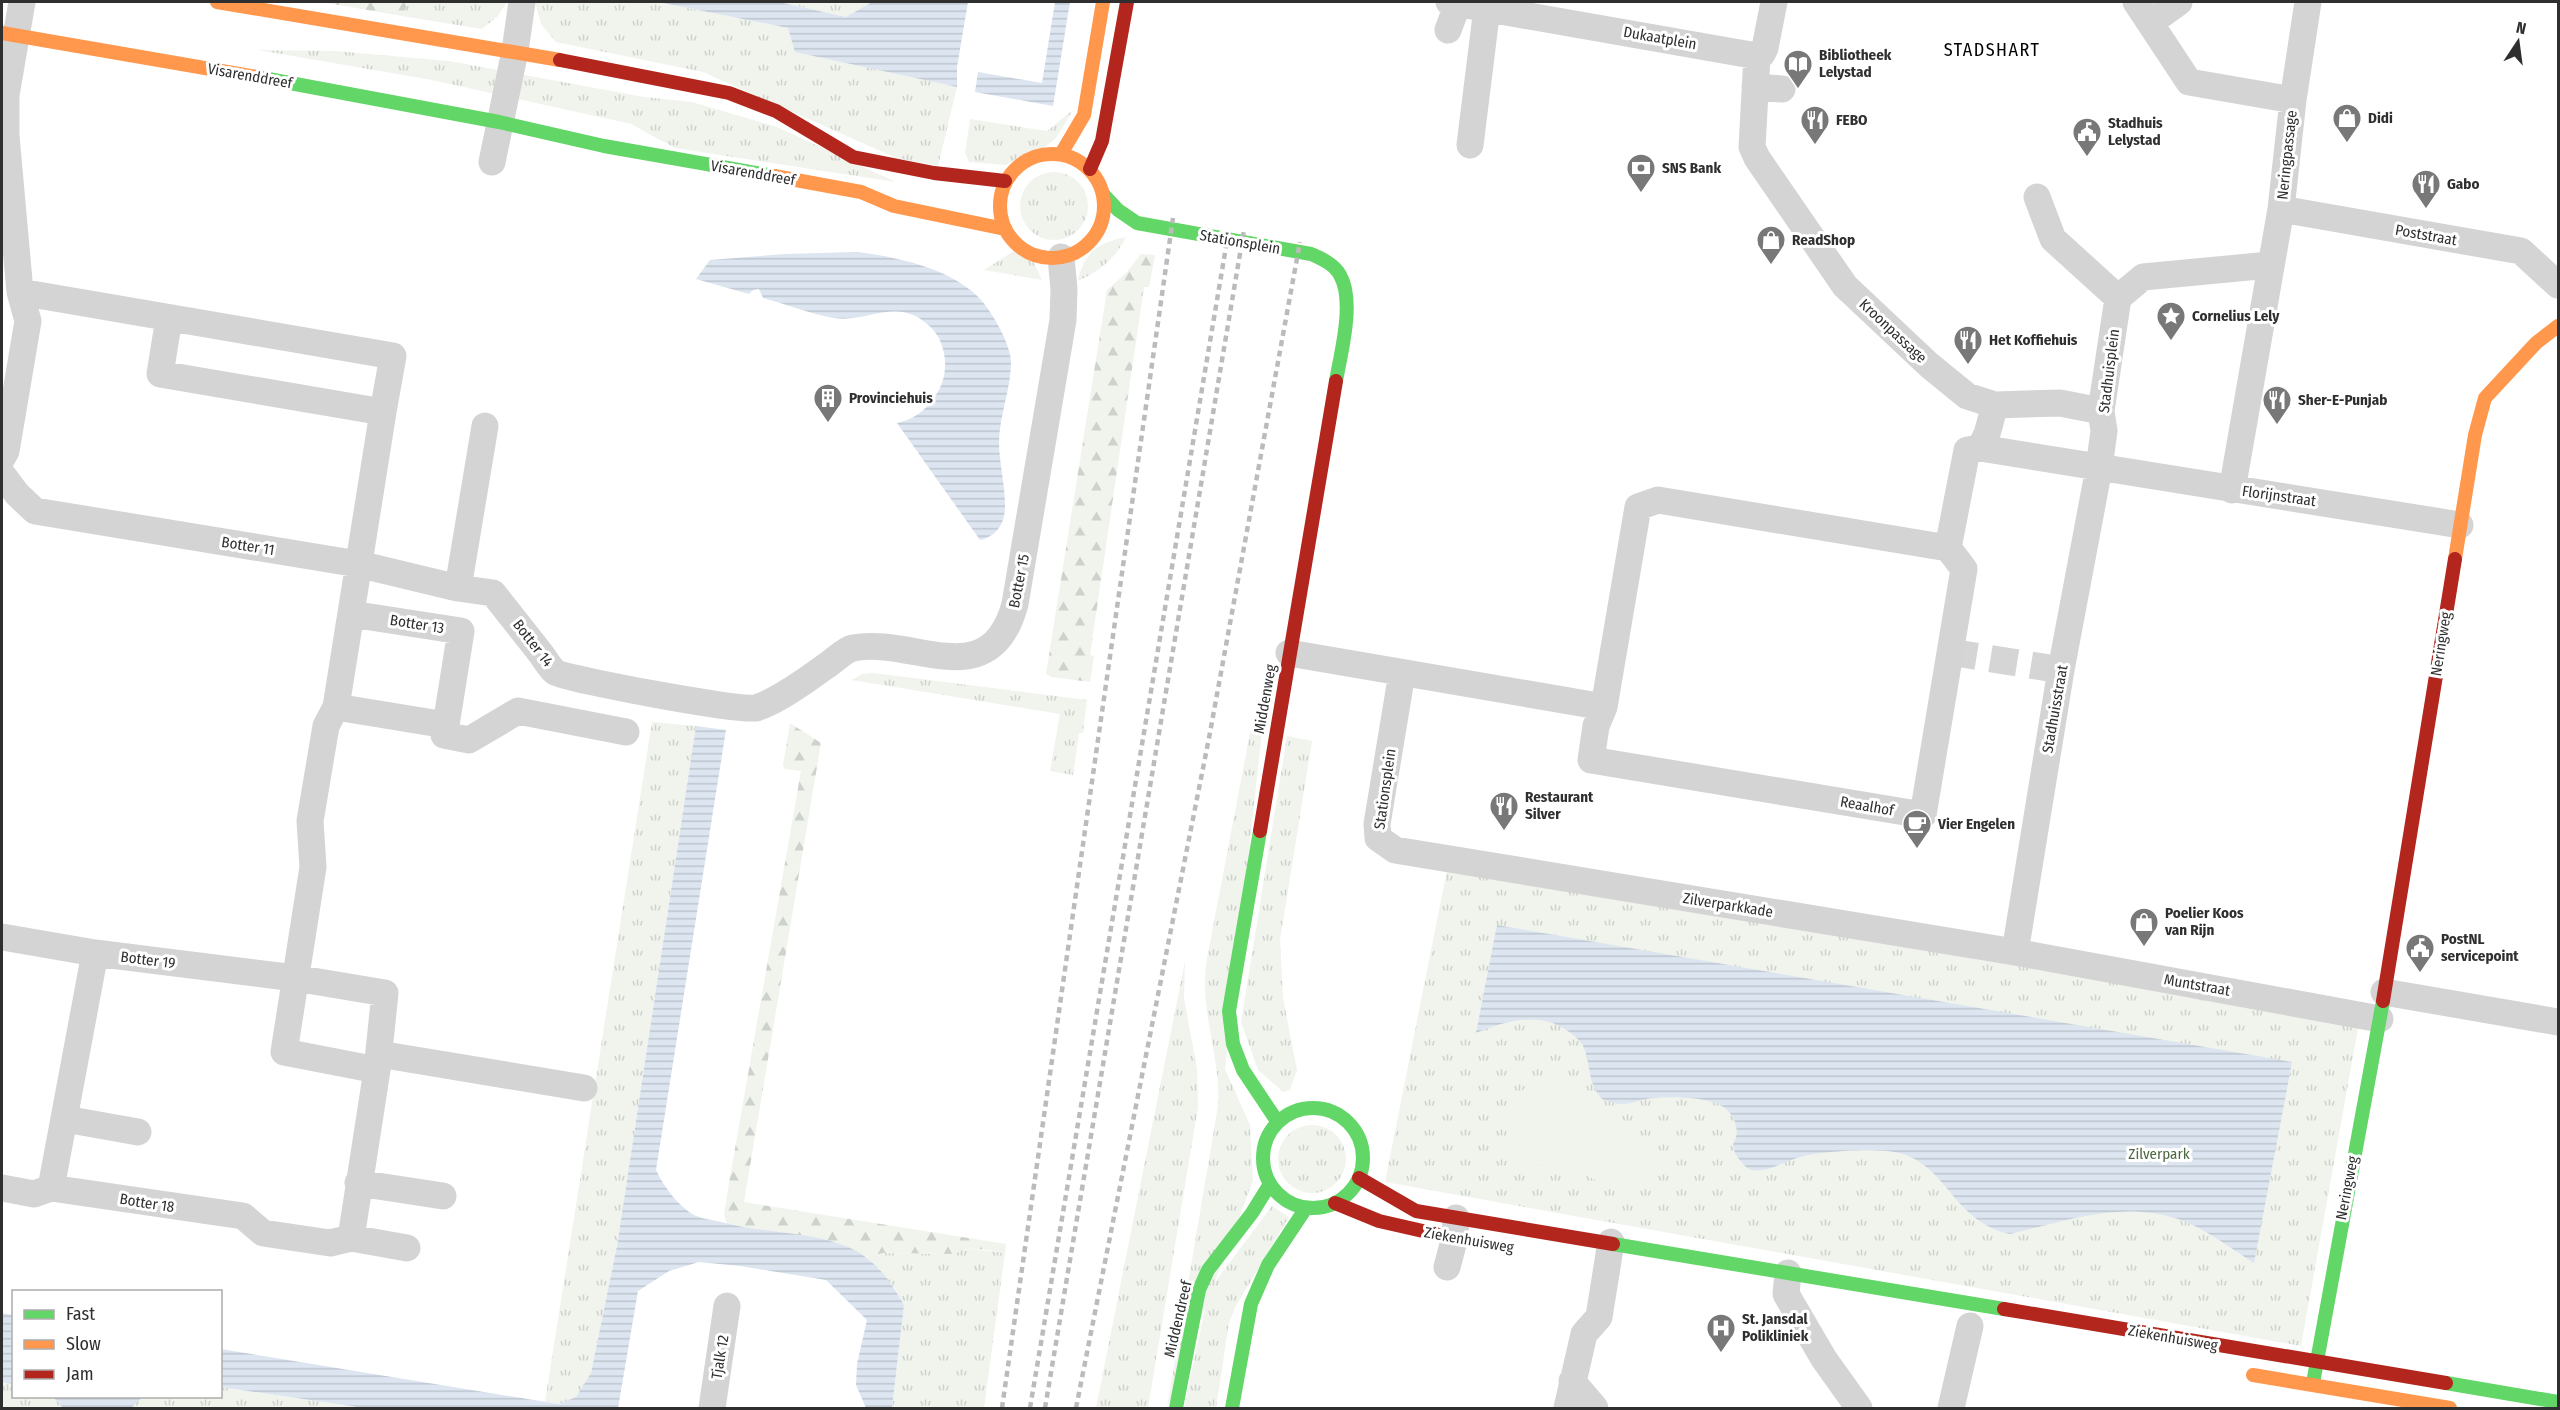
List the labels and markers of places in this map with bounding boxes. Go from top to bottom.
place label: Bibliotheek Lelystad [1819,46,1892,81]
library icon: Bibliotheek Lelystad [1782,48,1814,90]
shop icon: Didi [2331,102,2363,144]
restaurant icon: FEBO [1799,104,1831,146]
place label: Didi [2368,109,2393,127]
place label: FEBO [1836,111,1868,129]
place label: Stadhuis Lelystad [2108,114,2163,149]
public building icon: Stadhuis Lelystad [2071,116,2103,158]
bank icon: SNS Bank [1625,152,1657,194]
place label: SNS Bank [1662,159,1721,177]
restaurant icon: Gabo [2410,168,2442,210]
place label: Gabo [2447,175,2479,193]
shop icon: ReadShop [1755,224,1787,266]
place label: ReadShop [1792,231,1855,249]
place icon: Cornelius Lely [2155,300,2187,342]
place label: Cornelius Lely [2192,307,2280,325]
restaurant icon: Het Koffiehuis [1952,324,1984,366]
place label: Het Koffiehuis [1989,331,2078,349]
building icon: Provinciehuis [812,382,844,424]
restaurant icon: Sher-E-Punjab [2261,384,2293,426]
place label: Provinciehuis [849,389,933,407]
place label: Sher-E-Punjab [2298,391,2387,409]
place label: Restaurant Silver [1525,788,1594,823]
restaurant icon: Restaurant Silver [1488,790,1520,832]
cafe icon: Vier Engelen [1901,808,1933,850]
place label: Vier Engelen [1937,815,2015,833]
place label: Poelier Koos van Rijn [2164,904,2244,939]
shop icon: Poelier Koos van Rijn [2128,906,2160,948]
place label: PostNL servicepoint [2441,930,2519,965]
public building icon: PostNL servicepoint [2404,932,2436,974]
place label: St. Jansdal Polikliniek [1742,1310,1809,1345]
hospital icon: St. Jansdal Polikliniek [1705,1312,1737,1354]

